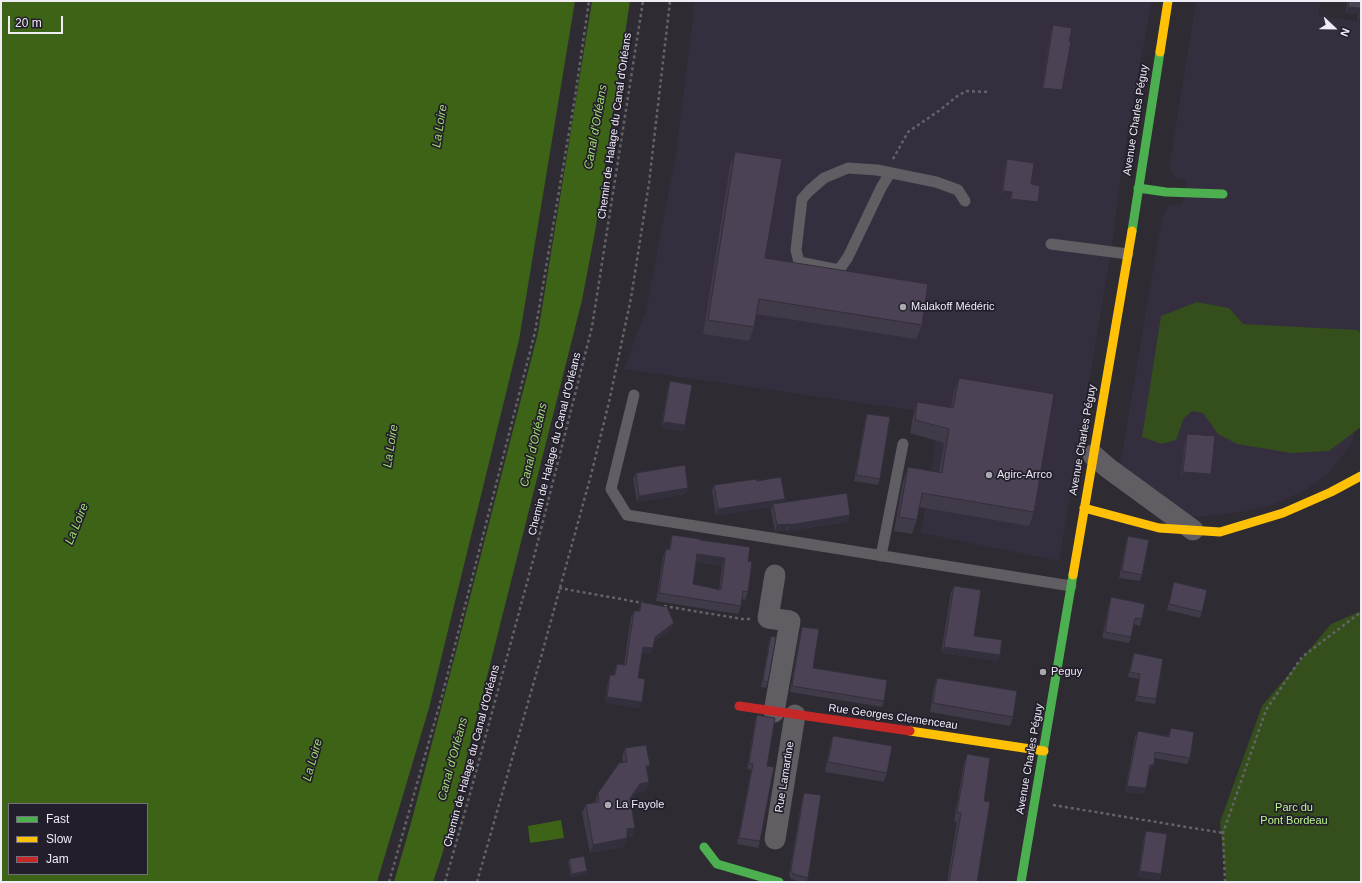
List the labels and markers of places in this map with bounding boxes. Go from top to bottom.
place label: Malakoff Médéric [911,300,995,314]
marker: Malakoff Médéric [898,302,908,312]
place label: Agirc-Arrco [997,468,1052,482]
marker: Agirc-Arrco [984,470,994,480]
place label: Peguy [1051,665,1082,679]
marker: Peguy [1038,667,1048,677]
place label: La Fayole [616,798,664,812]
marker: La Fayole [603,800,613,810]

